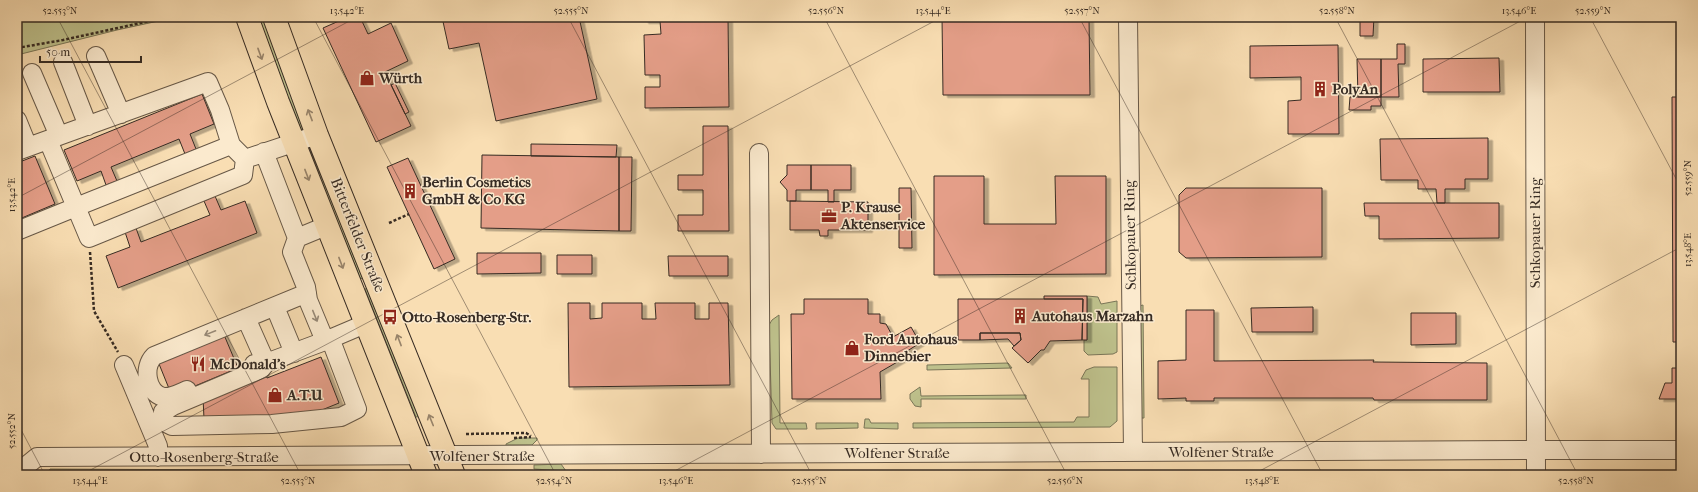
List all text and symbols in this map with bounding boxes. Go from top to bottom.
text: 52.553°N [43,5,78,17]
text: 13.542°E [330,5,364,17]
text: 52.555°N [553,5,589,17]
text: 52.556°N [808,5,845,17]
text: 13.544°E [915,5,951,17]
text: 52.557°N [1064,5,1100,17]
text: 52.558°N [1319,5,1355,17]
text: 13.546°E [1502,5,1536,17]
text: 52.559°N [1575,5,1611,17]
scale bar [40,38,141,64]
text: 50 m [46,45,70,59]
one-way arrow [256,47,264,59]
shop icon: Würth [358,69,376,87]
place label: Würth [378,69,423,87]
building icon: PolyAn [1311,80,1329,98]
place label: PolyAn [1332,80,1379,98]
one-way arrow [305,109,313,121]
text: 52.559°N [1682,160,1694,196]
one-way arrow [303,169,311,181]
place label: Berlin Cosmetics GmbH & Co KG [422,173,531,208]
street label: Bitterfelder Straße [327,175,389,295]
street label: Schkopauer Ring [1526,177,1544,288]
text: 13.542°E [6,178,18,212]
street label: Schkopauer Ring [1120,179,1140,290]
building icon: Berlin Cosmetics GmbH & Co KG [401,182,419,200]
place label: P. Krause Aktenservice [840,198,926,233]
office icon: P. Krause Aktenservice [820,207,838,225]
text: 13.548°E [1682,233,1694,267]
one-way arrow [337,256,345,268]
building icon: Autohaus Marzahn [1011,307,1029,325]
place label: Autohaus Marzahn [1031,307,1153,325]
bus stop icon: Otto-Rosenberg-Str. [381,308,399,326]
place label: Otto-Rosenberg-Str. [402,308,532,326]
one-way arrow [312,310,319,322]
one-way arrow [205,329,217,337]
place label: Ford Autohaus Dinnebier [863,330,958,365]
one-way arrow [395,334,403,346]
shop icon: Ford Autohaus Dinnebier [843,339,861,357]
restaurant icon: McDonald's [189,355,207,373]
place label: McDonald's [209,355,286,373]
shop icon: A.T.U [266,386,284,404]
place label: A.T.U [286,386,323,404]
text: 52.552°N [6,413,18,449]
one-way arrow [427,414,434,426]
street label: Wolfener Straße [1167,443,1274,461]
street label: Wolfener Straße [843,444,950,462]
street label: Wolfener Straße [428,447,535,465]
street label: Otto-Rosenberg-Straße [129,448,279,466]
text: 13.544°E [72,475,108,487]
text: 52.553°N [281,475,316,487]
text: 52.554°N [536,475,573,487]
text: 13.546°E [659,475,693,487]
text: 52.555°N [791,475,827,487]
text: 52.556°N [1047,475,1084,487]
text: 13.548°E [1245,475,1279,487]
text: 52.558°N [1558,475,1594,487]

